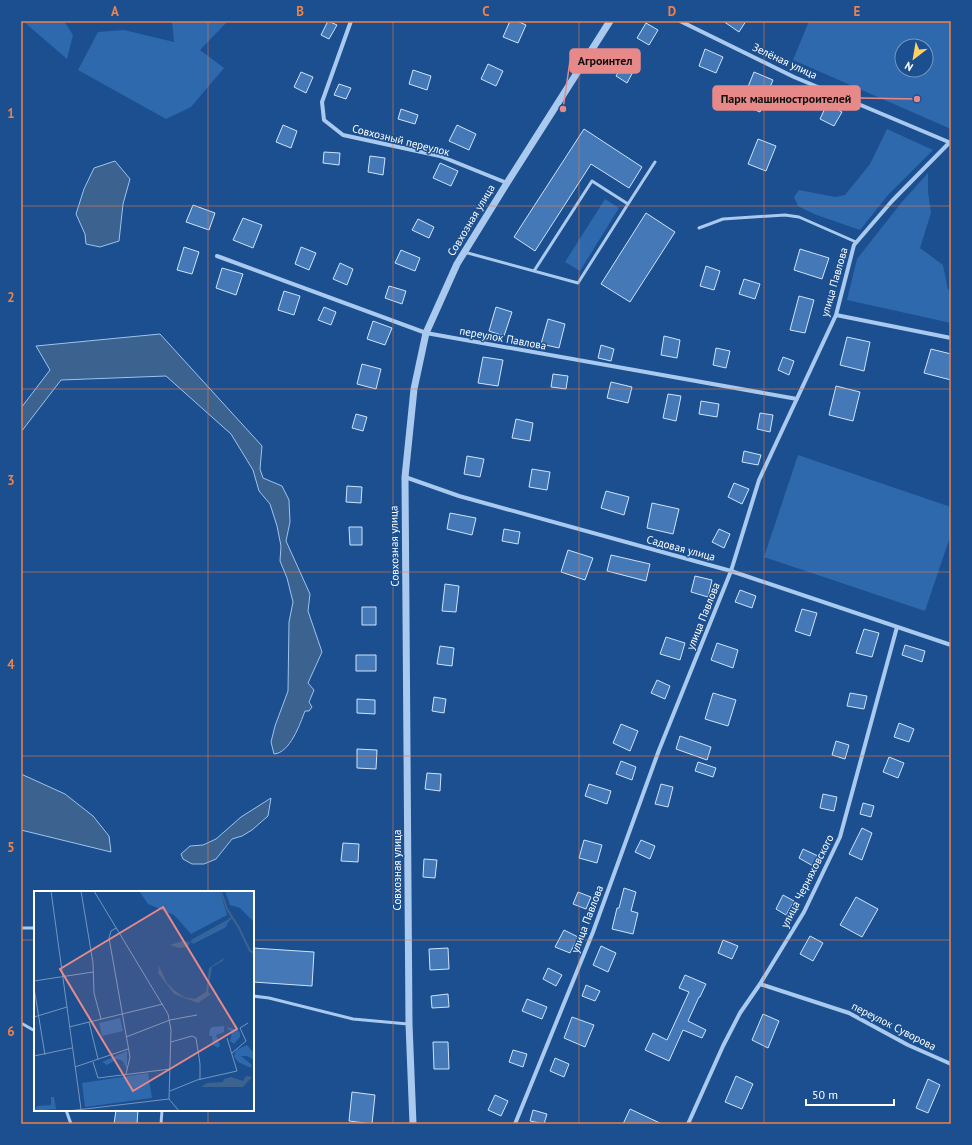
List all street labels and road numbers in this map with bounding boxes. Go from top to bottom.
street label: Зелёная улица [750,40,820,82]
street label: Совхозный переулок [351,121,452,159]
street label: Совхозная улица [444,182,498,258]
street label: улица Павлова [817,246,851,318]
street label: переулок Павлова [458,323,548,353]
street label: Совхозная улица [386,505,402,587]
street label: Садовая улица [645,532,717,564]
street label: улица Павлова [683,580,723,652]
street label: Совхозная улица [390,829,404,911]
street label: улица Черняховского [777,832,837,930]
street label: улица Павлова [568,883,606,955]
street label: переулок Суворова [849,999,939,1053]

